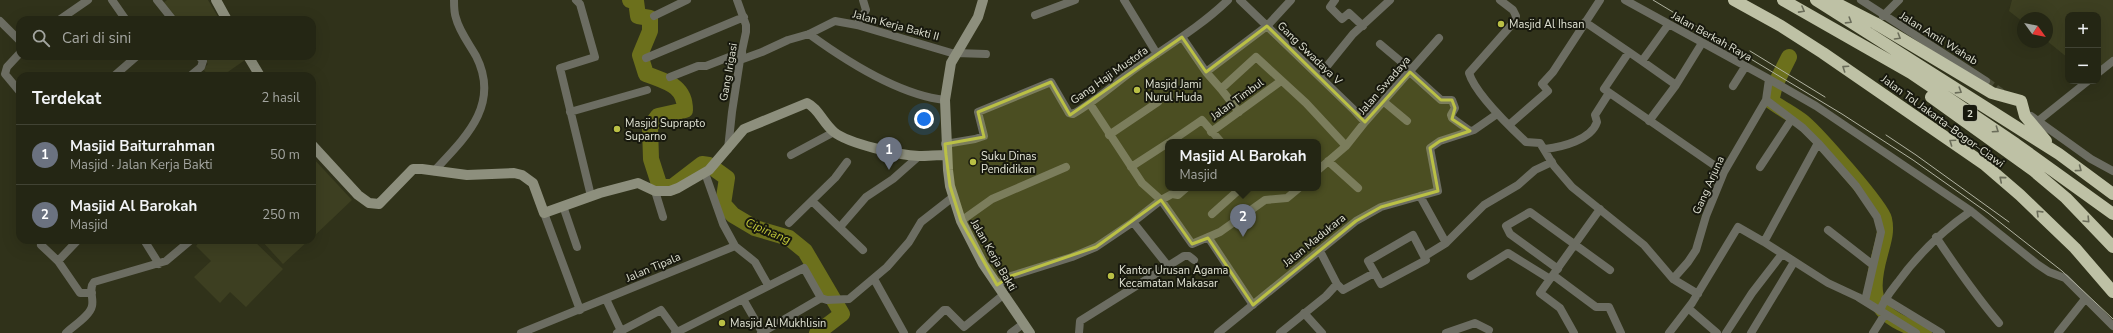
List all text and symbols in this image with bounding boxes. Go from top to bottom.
street label: Jalan Kerja Bakti II [850,6,941,44]
one-way arrow [1798,6,1805,13]
street label: Jalan Berkah Raya [1668,8,1755,65]
street label: Jalan Amil Wahab [1896,8,1981,68]
north arrow [2017,12,2053,48]
map controls [2065,12,2101,84]
button: + [2065,12,2101,48]
search box [16,16,316,60]
one-way arrow [1845,16,1852,24]
place label: Masjid Al Ihsan [1509,17,1584,32]
street label: Gang Swadaya V [1274,18,1346,89]
marker: Masjid Al Ihsan [1496,19,1506,29]
icon: search [30,27,52,49]
text: Cari di sini [62,28,131,48]
one-way arrow [1894,32,1901,40]
street label: Gang Irigasi [716,42,741,102]
street label: Gang Haji Mustofa [1067,43,1151,108]
button: − [2065,48,2101,84]
street label: Jalan Swadaya [1354,53,1414,118]
one-way arrow [1842,65,1849,73]
street label: Jalan Tol Jakarta–Bogor–Ciawi [1877,71,2007,171]
street label: Jalan Timbul [1207,75,1267,124]
place label: Masjid Jami Nurul Huda [1145,77,1202,105]
marker: Masjid Jami Nurul Huda [1132,85,1142,95]
one-way arrow [1955,86,1962,93]
text: Terdekat [32,87,101,110]
text: 2 hasil [261,89,300,107]
road number: 2 [1963,105,1977,121]
your location [914,109,934,129]
place label: Masjid Suprapto Suparno [625,116,705,144]
marker: Masjid Suprapto Suparno [612,124,622,134]
one-way arrow [1991,125,1998,132]
text: Masjid Baiturrahman [70,136,215,156]
pin: 1 [876,137,902,170]
popup [1165,139,1321,191]
one-way arrow [1950,139,1957,146]
text: 1 [41,146,49,164]
text: 50 m [270,146,300,164]
text: Masjid Al Barokah [1179,146,1307,166]
place label: Suku Dinas Pendidikan [981,149,1037,177]
street label: Gang Arjuna [1689,154,1728,217]
text: Masjid · Jalan Kerja Bakti [70,156,213,174]
marker: Suku Dinas Pendidikan [968,157,978,167]
one-way arrow [2075,165,2082,172]
text: Masjid [1179,166,1217,184]
one-way arrow [2000,177,2007,184]
text: Masjid Al Barokah [70,196,197,216]
pin: 2 [1230,204,1256,237]
text: 2 [41,206,49,224]
text: 250 m [262,206,300,224]
street label: Jalan Madukara [1279,210,1349,271]
one-way arrow [2036,210,2044,218]
water label: Cipinang [743,214,793,248]
one-way arrow [2083,215,2090,223]
text: Masjid [70,216,108,234]
street label: Jalan Kerja Bakti [966,216,1020,294]
street label: Jalan Tipala [623,249,683,286]
place label: Kantor Urusan Agama Kecamatan Makasar [1119,263,1229,291]
marker: Kantor Urusan Agama Kecamatan Makasar [1106,271,1116,281]
place label: Masjid Al Mukhlisin [730,316,826,331]
marker: Masjid Al Mukhlisin [717,318,727,328]

